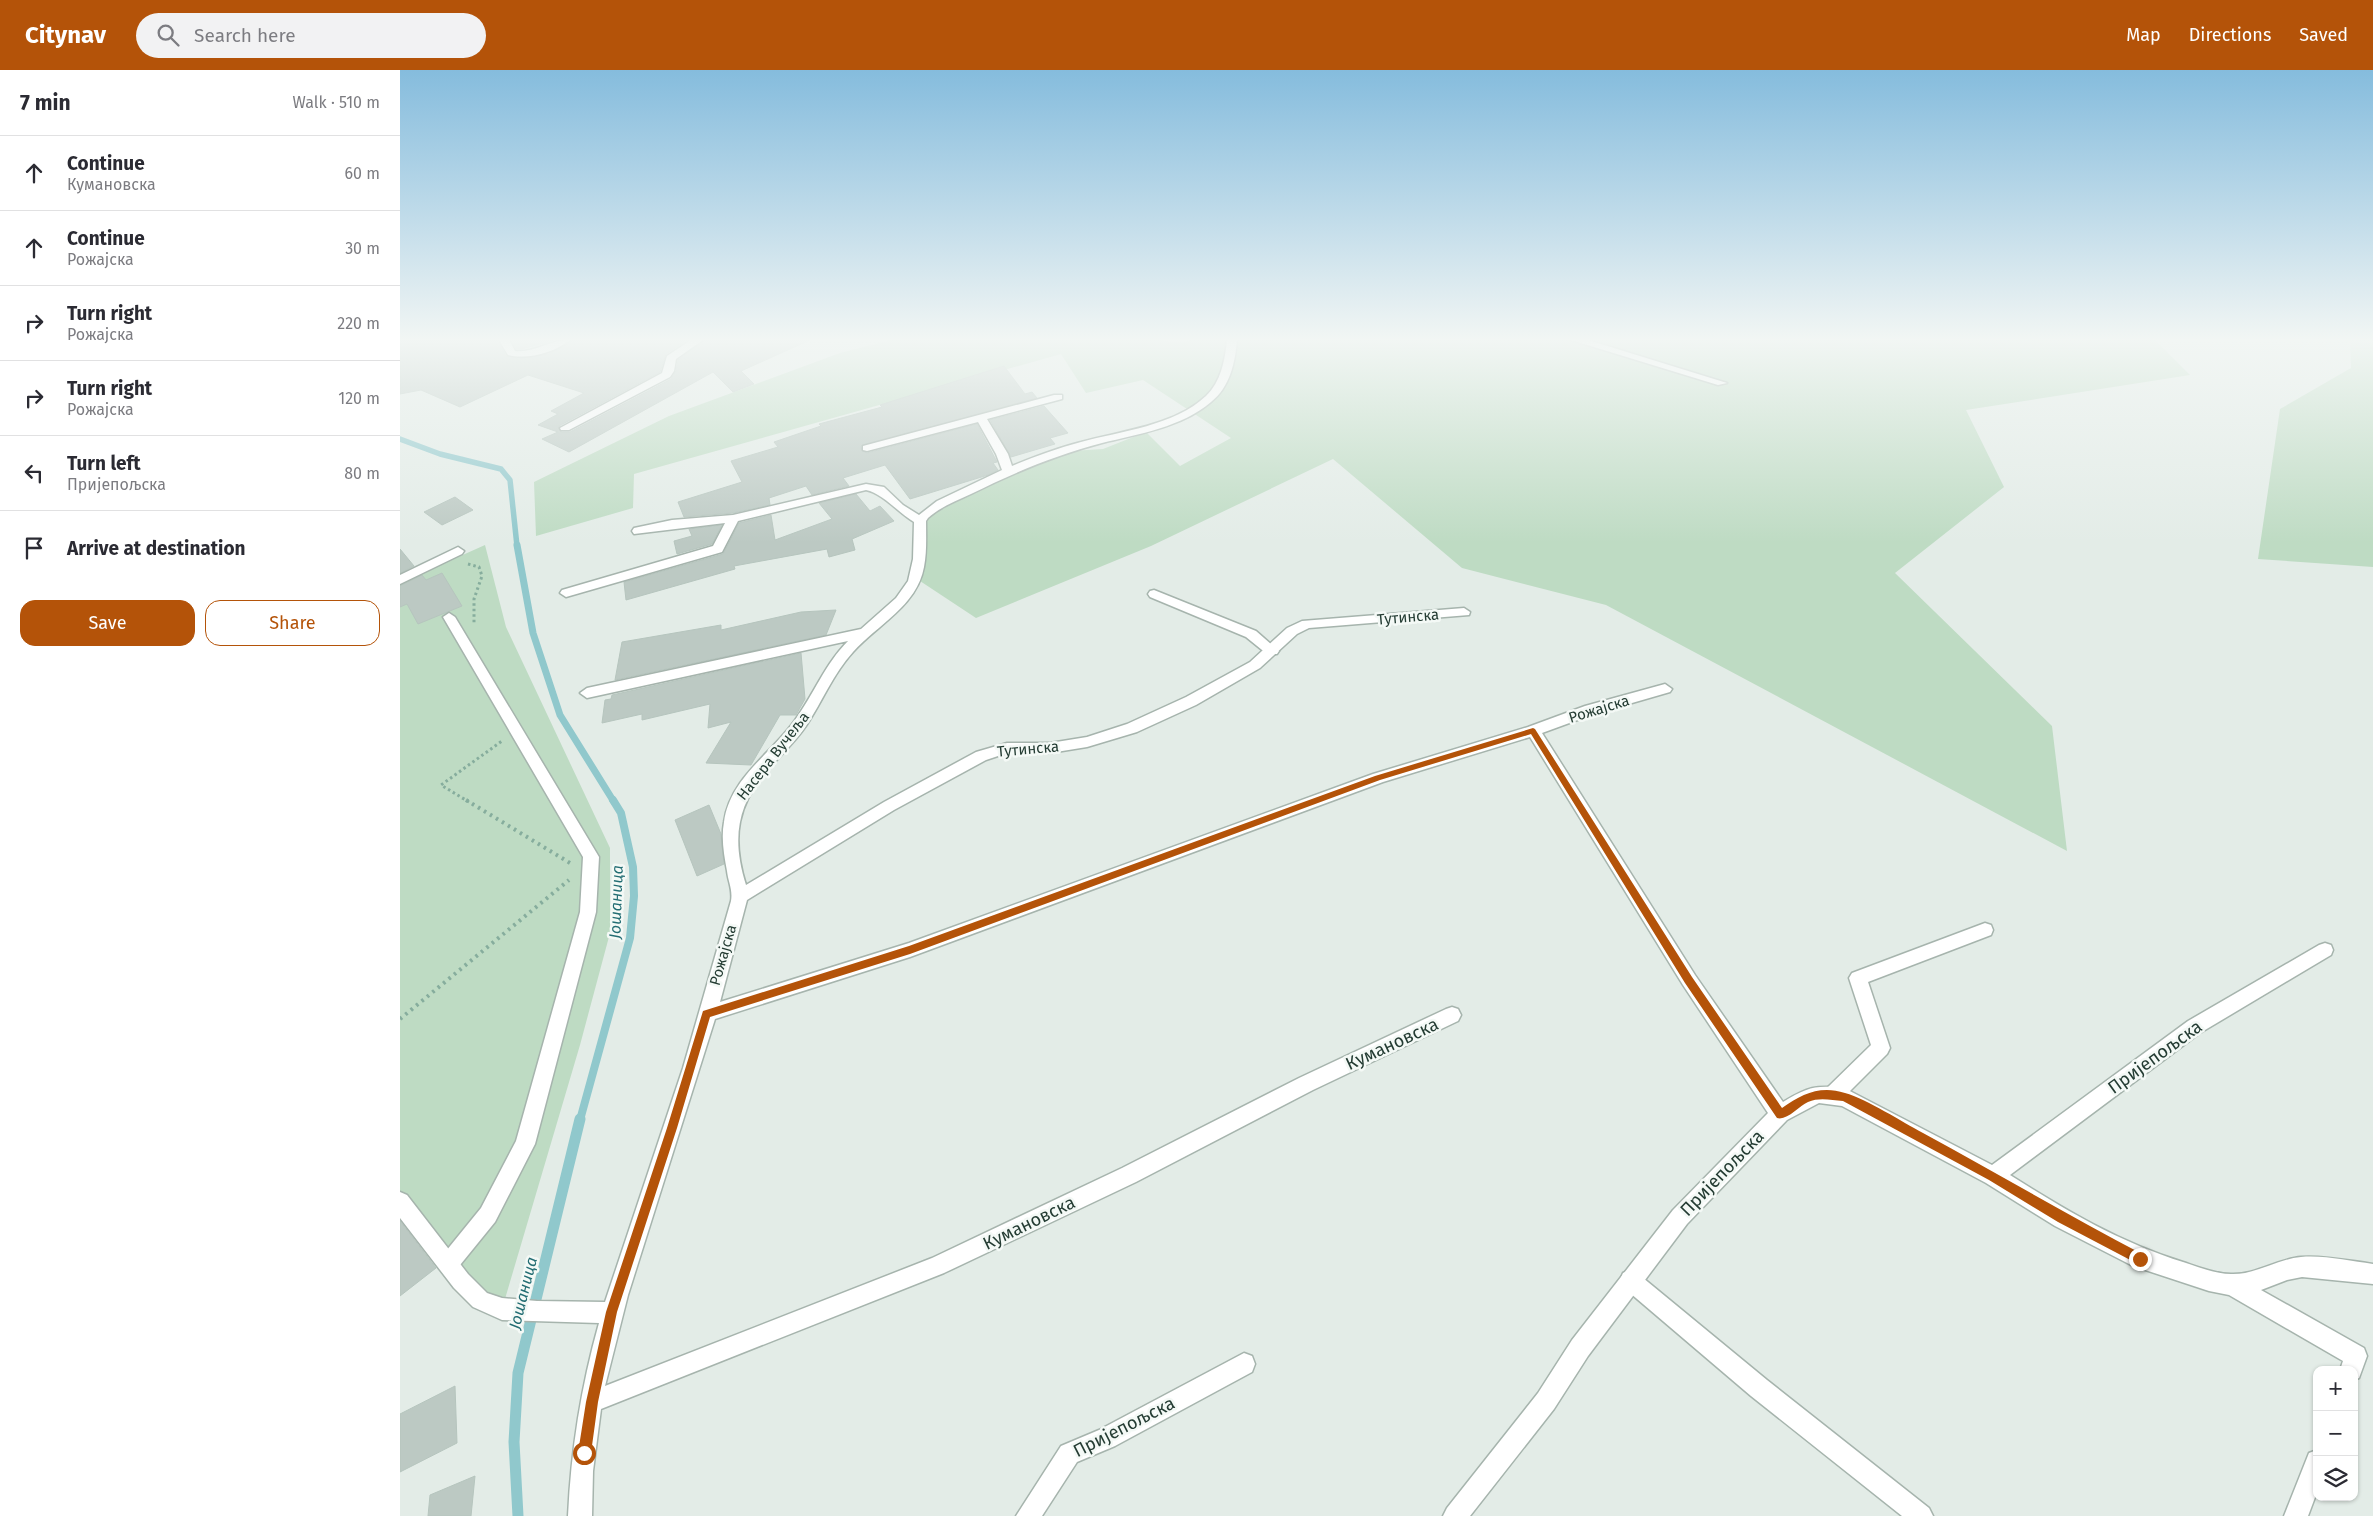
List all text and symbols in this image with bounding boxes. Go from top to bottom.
search box [136,13,486,58]
text: Citynav [25,21,106,49]
icon: search [154,21,182,49]
text: Search here [194,24,296,47]
text: Map [2126,24,2161,46]
text: Directions [2189,24,2271,46]
text: Saved [2299,24,2348,46]
text: 7 min [20,90,71,116]
text: Walk · 510 m [293,93,380,112]
text: Continue [67,152,145,175]
icon: ahead [20,159,48,187]
text: 60 m [345,164,380,183]
text: Кумановска [67,175,156,194]
text: Continue [67,227,145,250]
icon: ahead [20,234,48,262]
text: 30 m [345,239,380,258]
text: Рожајска [67,250,134,269]
text: Turn right [67,302,152,325]
icon: right [20,309,48,337]
text: 220 m [337,314,380,333]
text: Рожајска [67,325,134,344]
text: Turn right [67,377,152,400]
icon: right [20,384,48,412]
text: 120 m [338,389,380,408]
text: Рожајска [67,400,134,419]
text: Turn left [67,452,141,475]
icon: left [20,459,48,487]
text: 80 m [344,464,380,483]
text: Пријепољска [67,475,166,494]
icon: arrive [20,534,48,562]
text: Arrive at destination [67,537,246,560]
button: Save [20,600,195,646]
button: Share [205,600,380,646]
street label: Тутинска [1376,605,1440,629]
street label: Рожајска [1566,691,1632,727]
street label: Насера Вучеља [733,708,813,804]
street label: Тутинска [996,737,1060,761]
water label: Јошаница [605,865,627,940]
street label: Рожајска [706,922,740,988]
street label: Кумановска [1342,1013,1442,1075]
street label: Пријепољска [2104,1015,2206,1099]
street label: Пријепољска [1675,1125,1769,1221]
street label: Кумановска [979,1191,1079,1255]
route end [2129,1248,2152,1271]
water label: Јошаница [505,1255,541,1332]
map controls [2313,1366,2358,1501]
button: + [2313,1366,2358,1411]
street label: Пријепољска [1069,1392,1179,1462]
button: − [2313,1411,2358,1456]
route start [573,1442,596,1465]
button: layers [2313,1456,2358,1501]

